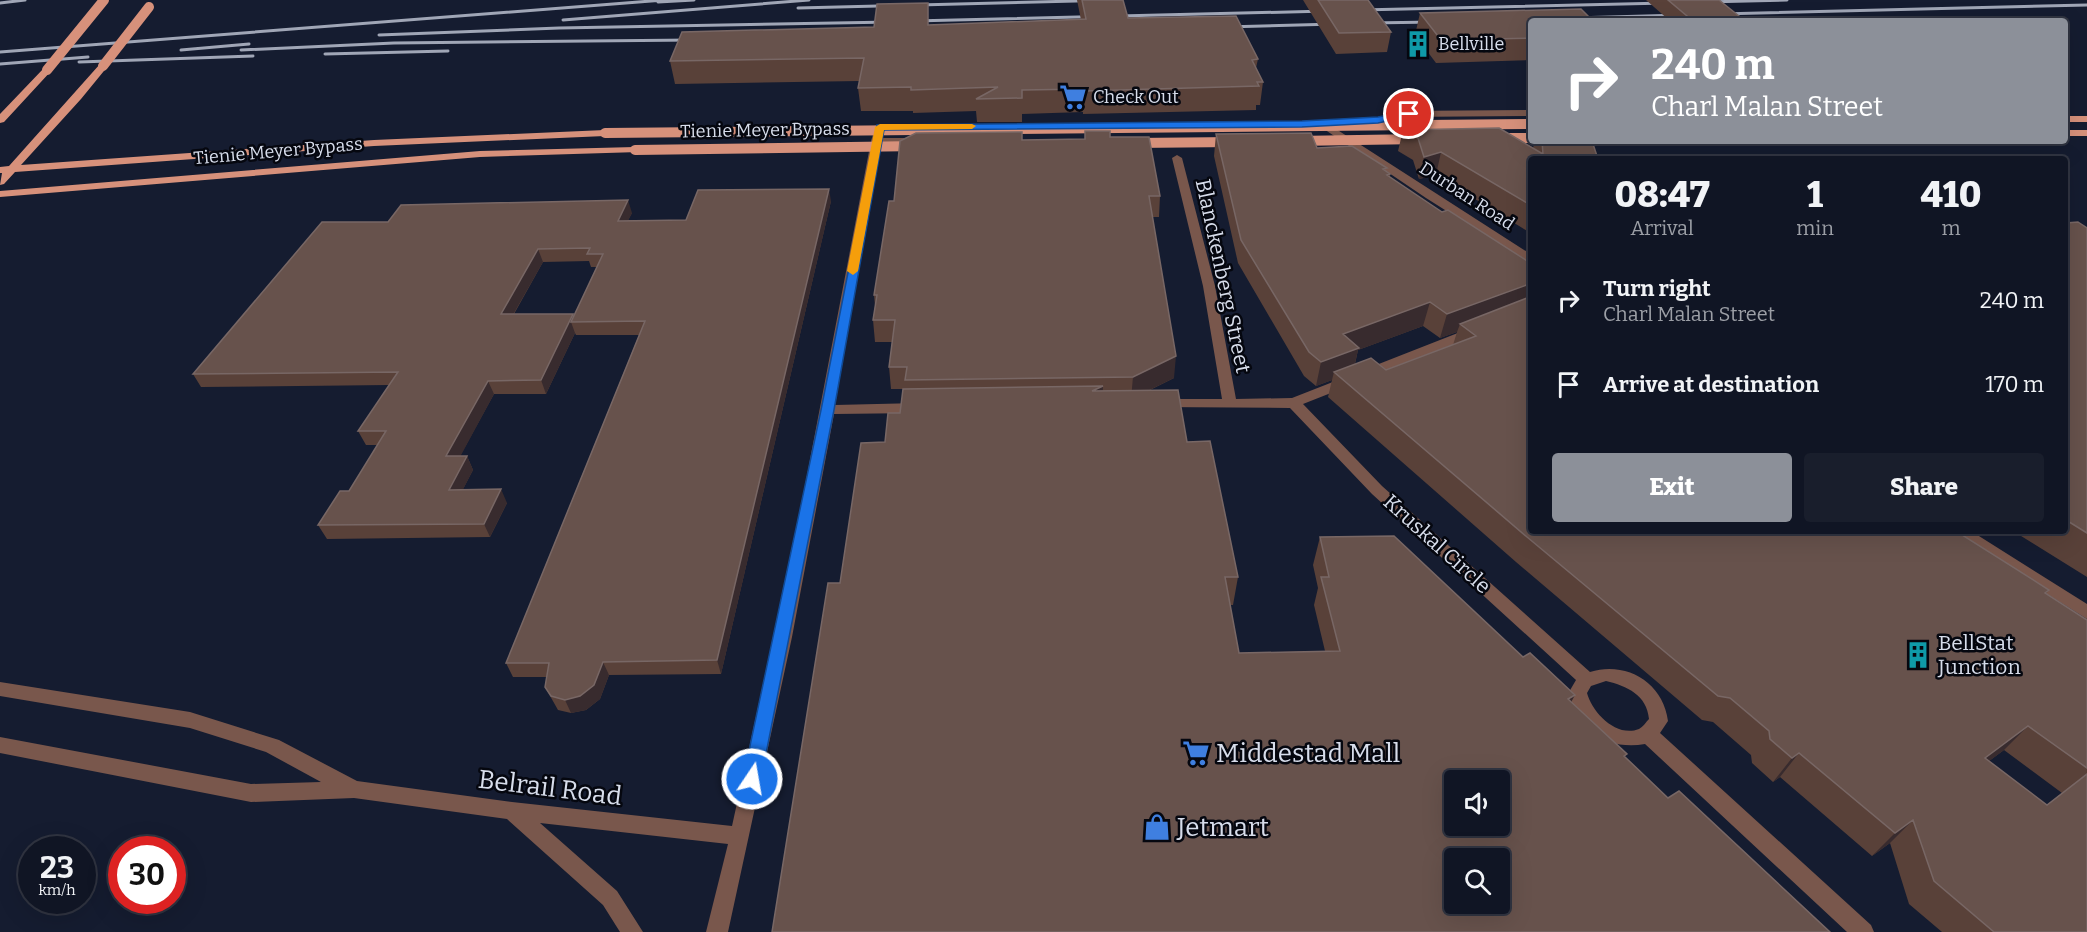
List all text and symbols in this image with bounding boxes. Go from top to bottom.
building icon: Bellville [1403,29,1433,59]
place label: Bellville [1438,33,1504,55]
text: 240 m [1651,40,1775,90]
icon: right [1552,42,1630,120]
supermarket icon: Check Out [1058,82,1088,112]
place label: Check Out [1093,86,1179,108]
pin [1383,88,1434,139]
text: Charl Malan Street [1651,91,1883,123]
icon: arrive [1392,97,1425,130]
street label: Tienie Meyer Bypass [680,118,850,142]
street label: Tienie Meyer Bypass [193,133,363,169]
street label: Durban Road [1415,157,1519,235]
text: 08:47 [1615,173,1710,217]
text: 1 [1807,173,1823,217]
text: 410 [1920,173,1981,217]
street label: Blanckenberg Street [1190,177,1256,376]
text: Arrival [1630,216,1694,240]
text: min [1796,216,1834,240]
text: m [1941,216,1960,240]
text: Turn right [1603,275,1711,302]
icon: right [1552,284,1585,317]
text: 240 m [1980,287,2044,314]
text: Charl Malan Street [1603,302,1775,326]
icon: arrive [1552,368,1585,401]
text: Arrive at destination [1603,371,1819,398]
text: 170 m [1985,371,2044,398]
button: Exit [1552,453,1792,522]
button: Share [1804,453,2044,522]
street label: Kruskal Circle [1378,489,1496,599]
place label: BellStat Junction [1937,630,2021,680]
building icon: BellStat Junction [1903,640,1933,670]
supermarket icon: Middestad Mall [1181,738,1211,768]
place label: Middestad Mall [1216,738,1400,769]
position arrow [720,747,784,811]
street label: Belrail Road [476,764,624,812]
map controls [1444,770,1510,914]
button: sound [1444,770,1510,836]
shop icon: Jetmart [1142,812,1172,842]
place label: Jetmart [1176,812,1269,843]
speed limit sign: 30 [108,836,186,914]
button: search [1444,848,1510,914]
text: 23 [40,850,74,886]
text: km/h [38,881,76,899]

